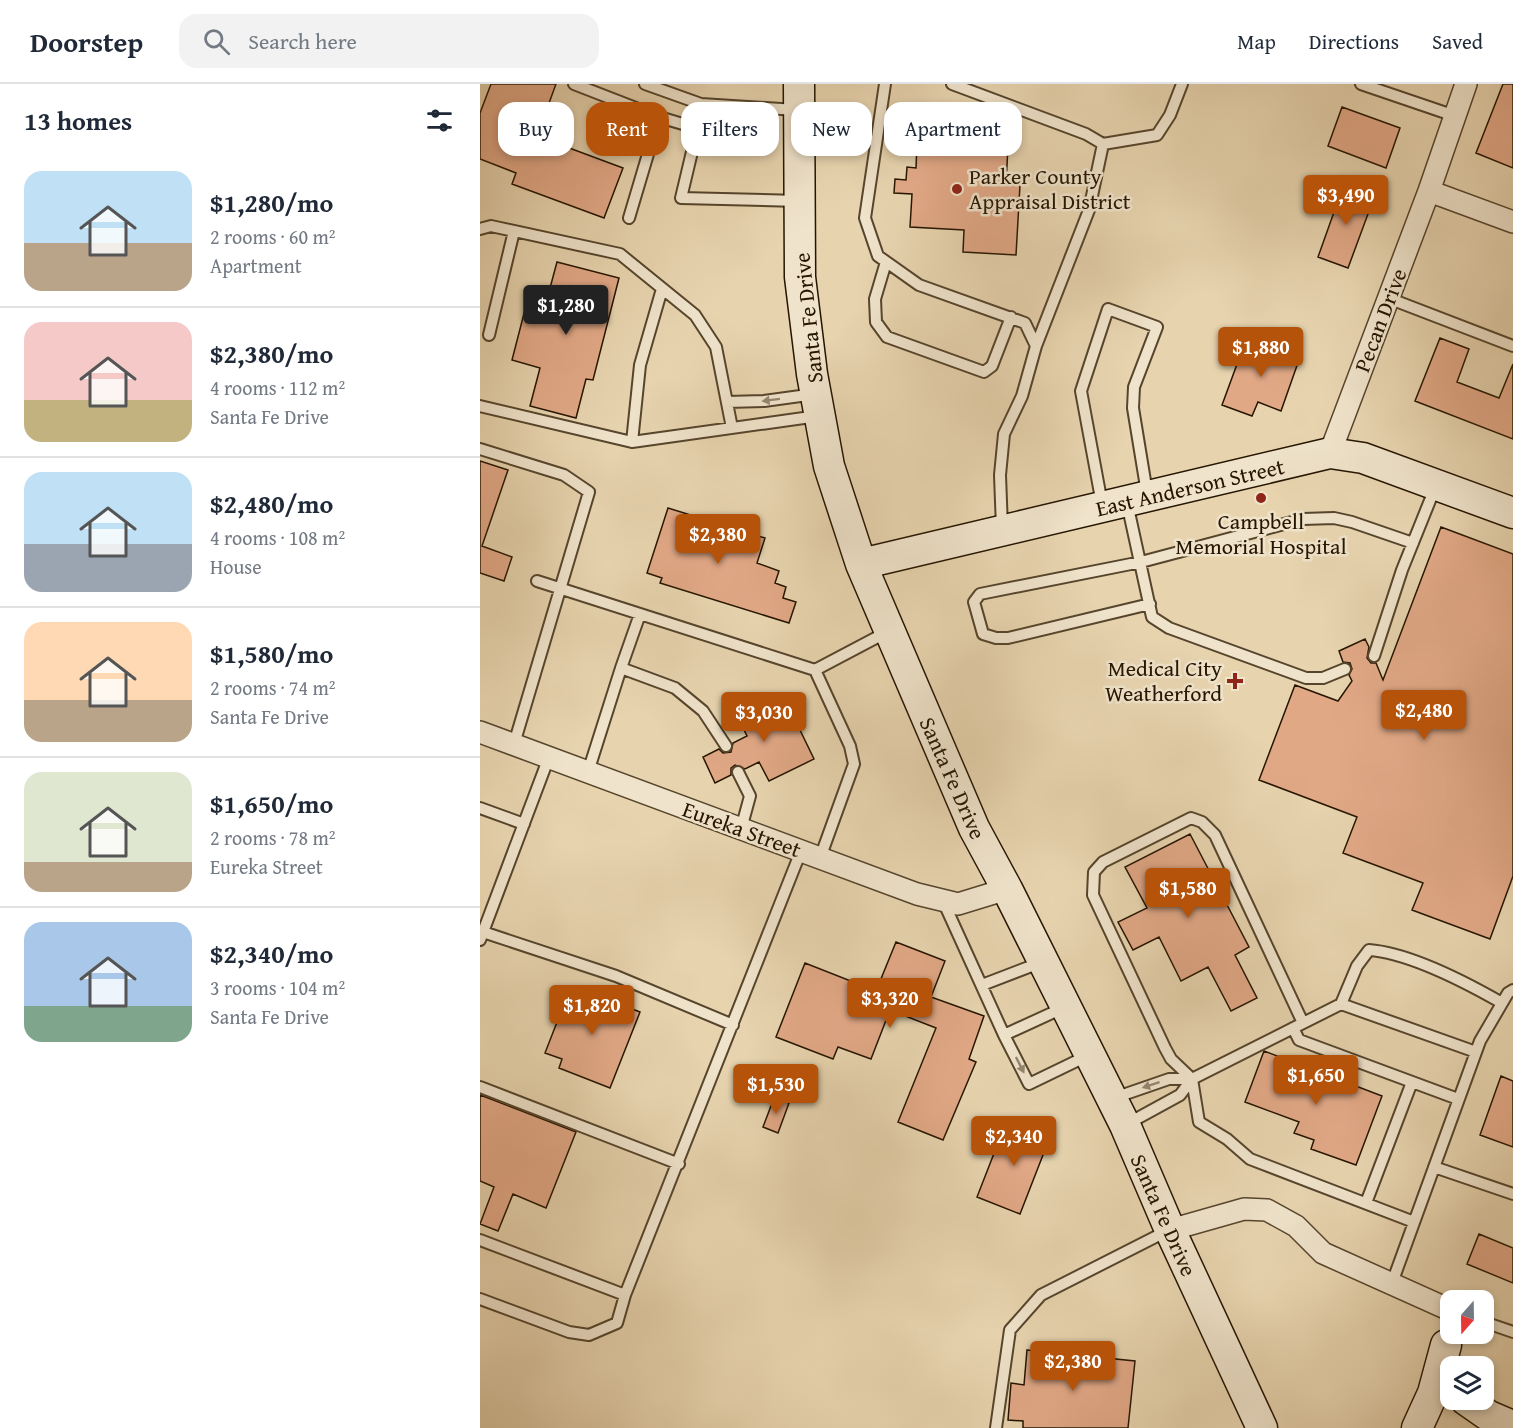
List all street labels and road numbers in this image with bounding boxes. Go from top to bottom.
street label: Santa Fe Drive [785,251,831,385]
street label: Pecan Drive [1346,263,1414,377]
street label: East Anderson Street [1093,450,1288,524]
street label: Santa Fe Drive [912,712,994,844]
street label: Eureka Street [678,793,806,865]
street label: Santa Fe Drive [1123,1149,1205,1281]

